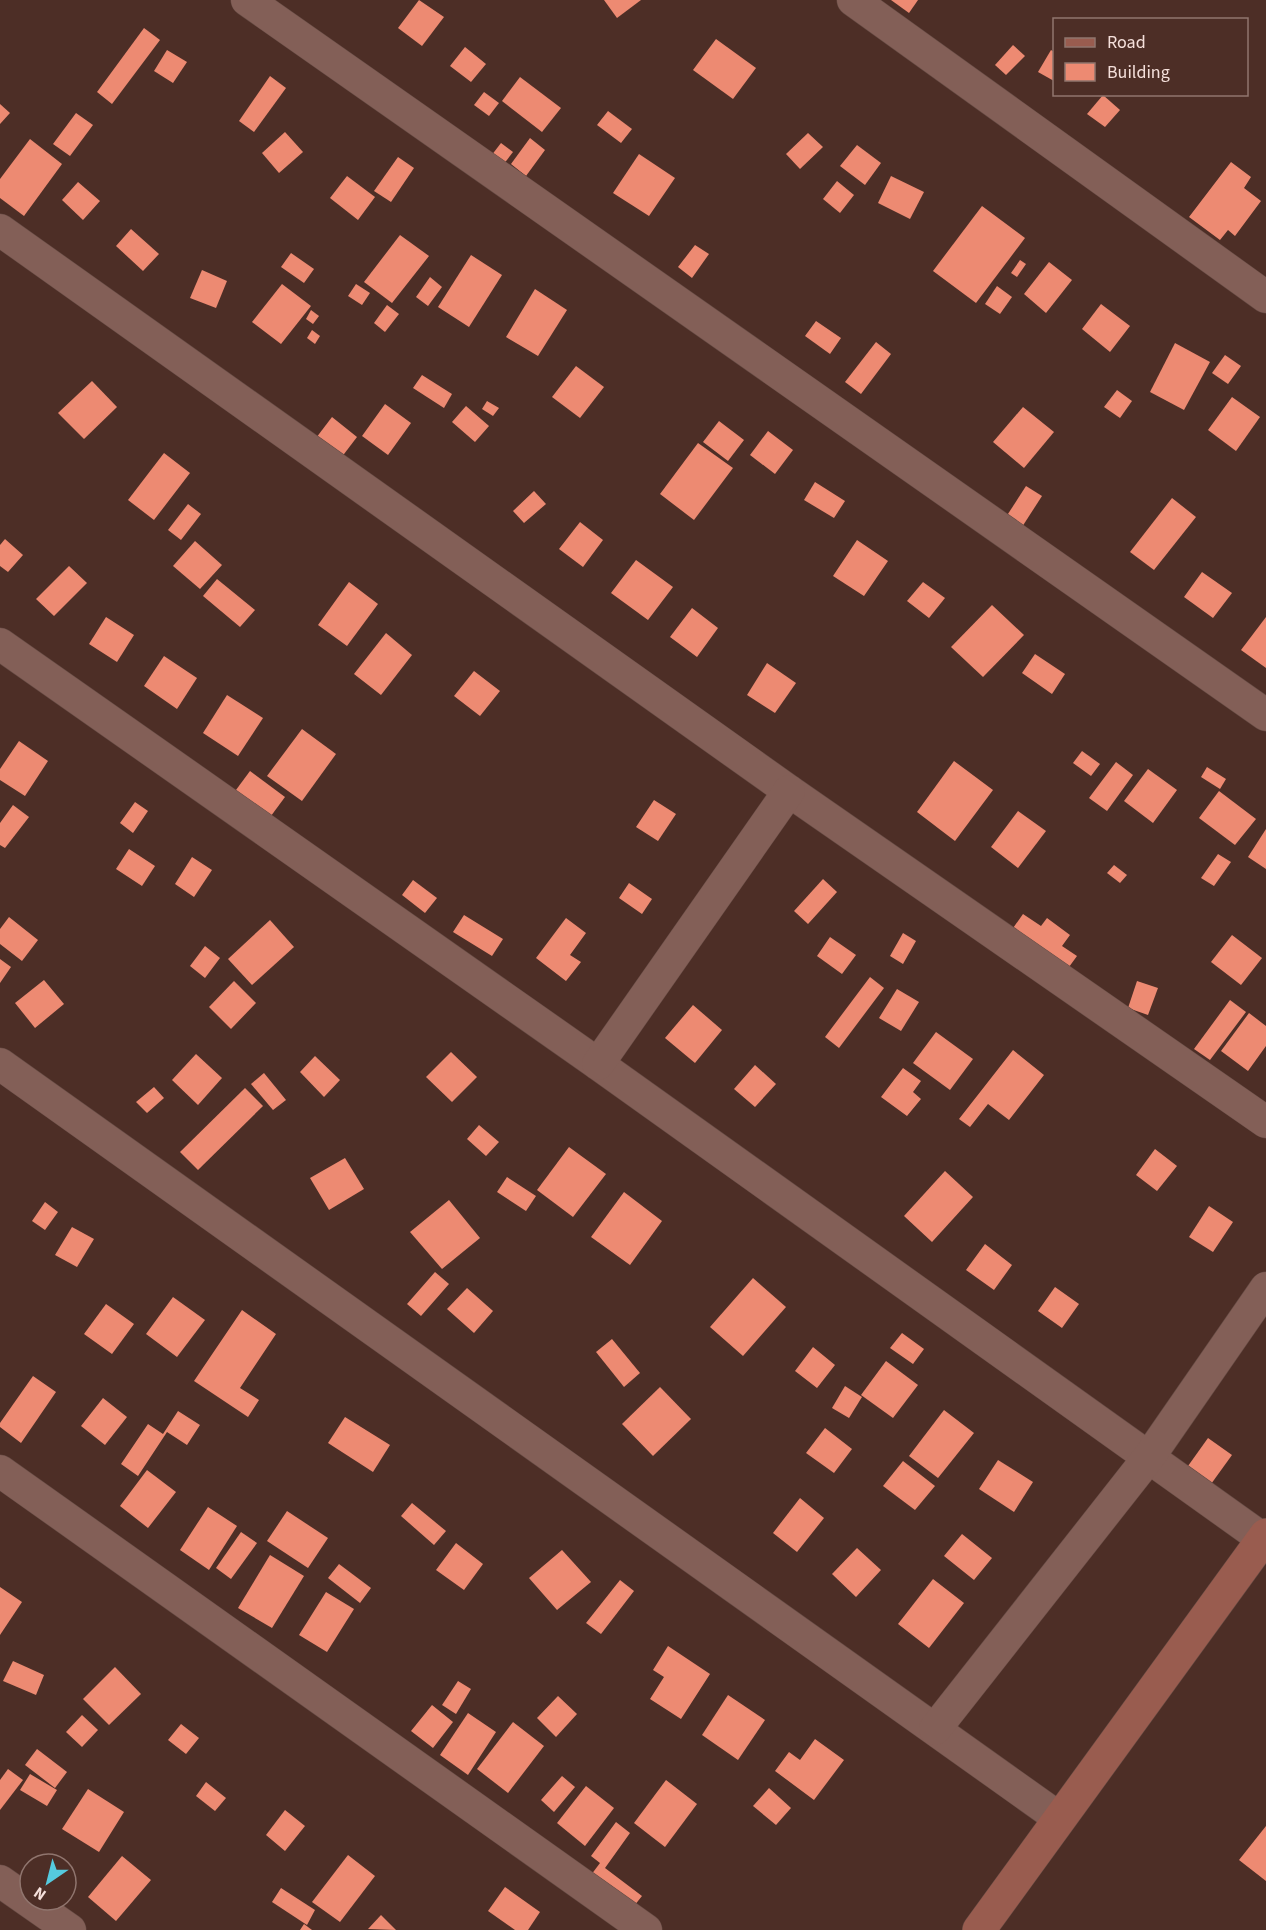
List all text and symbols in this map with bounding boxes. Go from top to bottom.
legend [1053,18,1248,96]
text: Road [1107,30,1146,55]
text: Building [1107,60,1170,85]
north arrow [18,1852,78,1912]
text: N [29,1881,51,1906]

